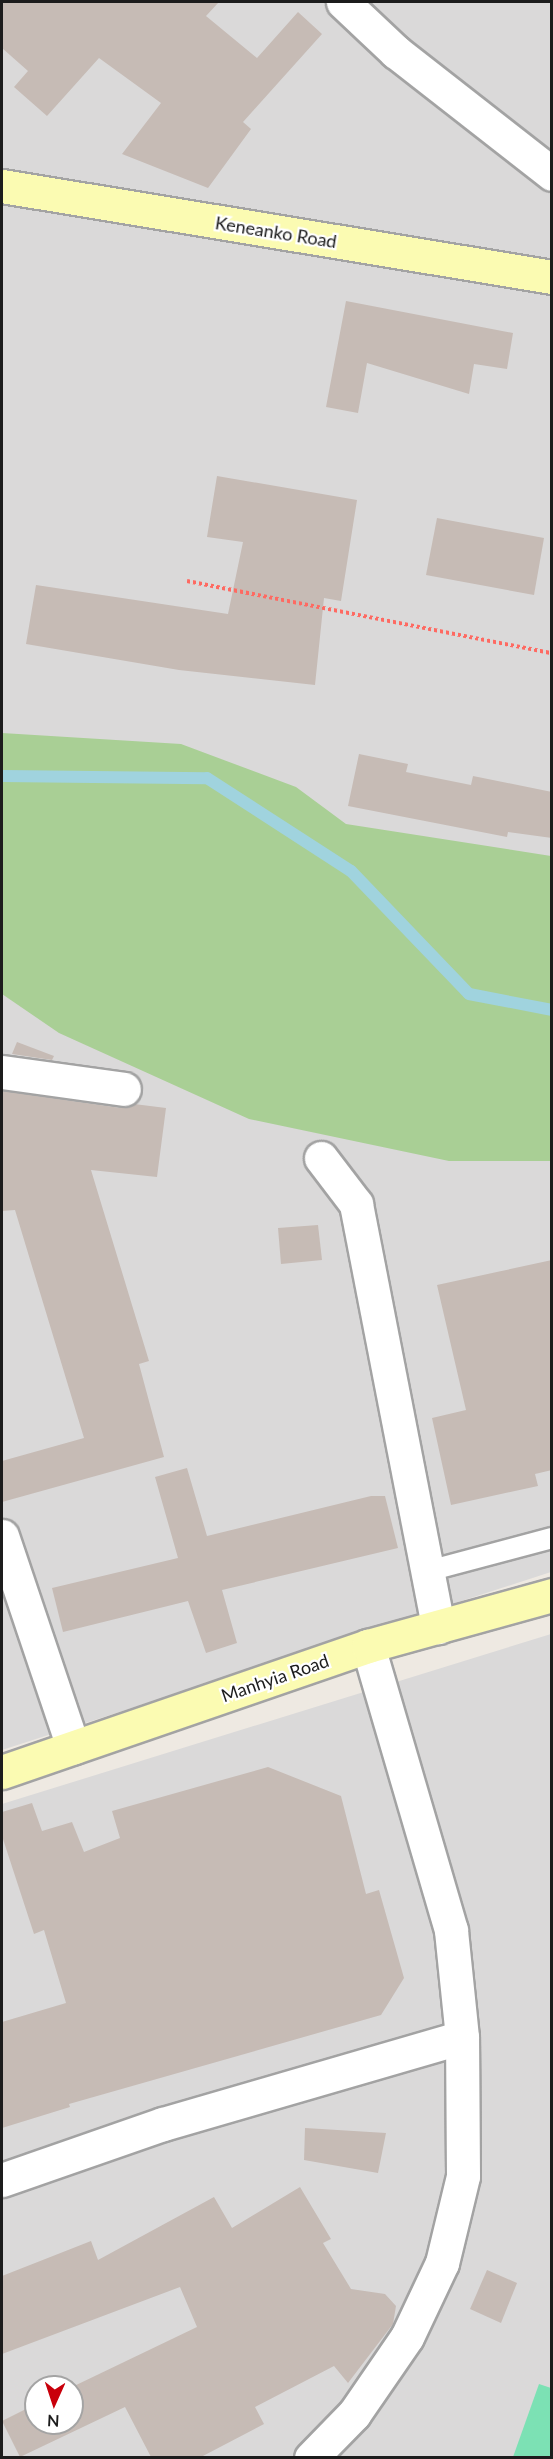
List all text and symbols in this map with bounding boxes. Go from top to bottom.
street label: Keneanko Road [214,212,338,252]
street label: Manhyia Road [218,1650,332,1706]
north arrow [24,2375,84,2435]
text: N [46,2412,60,2431]

